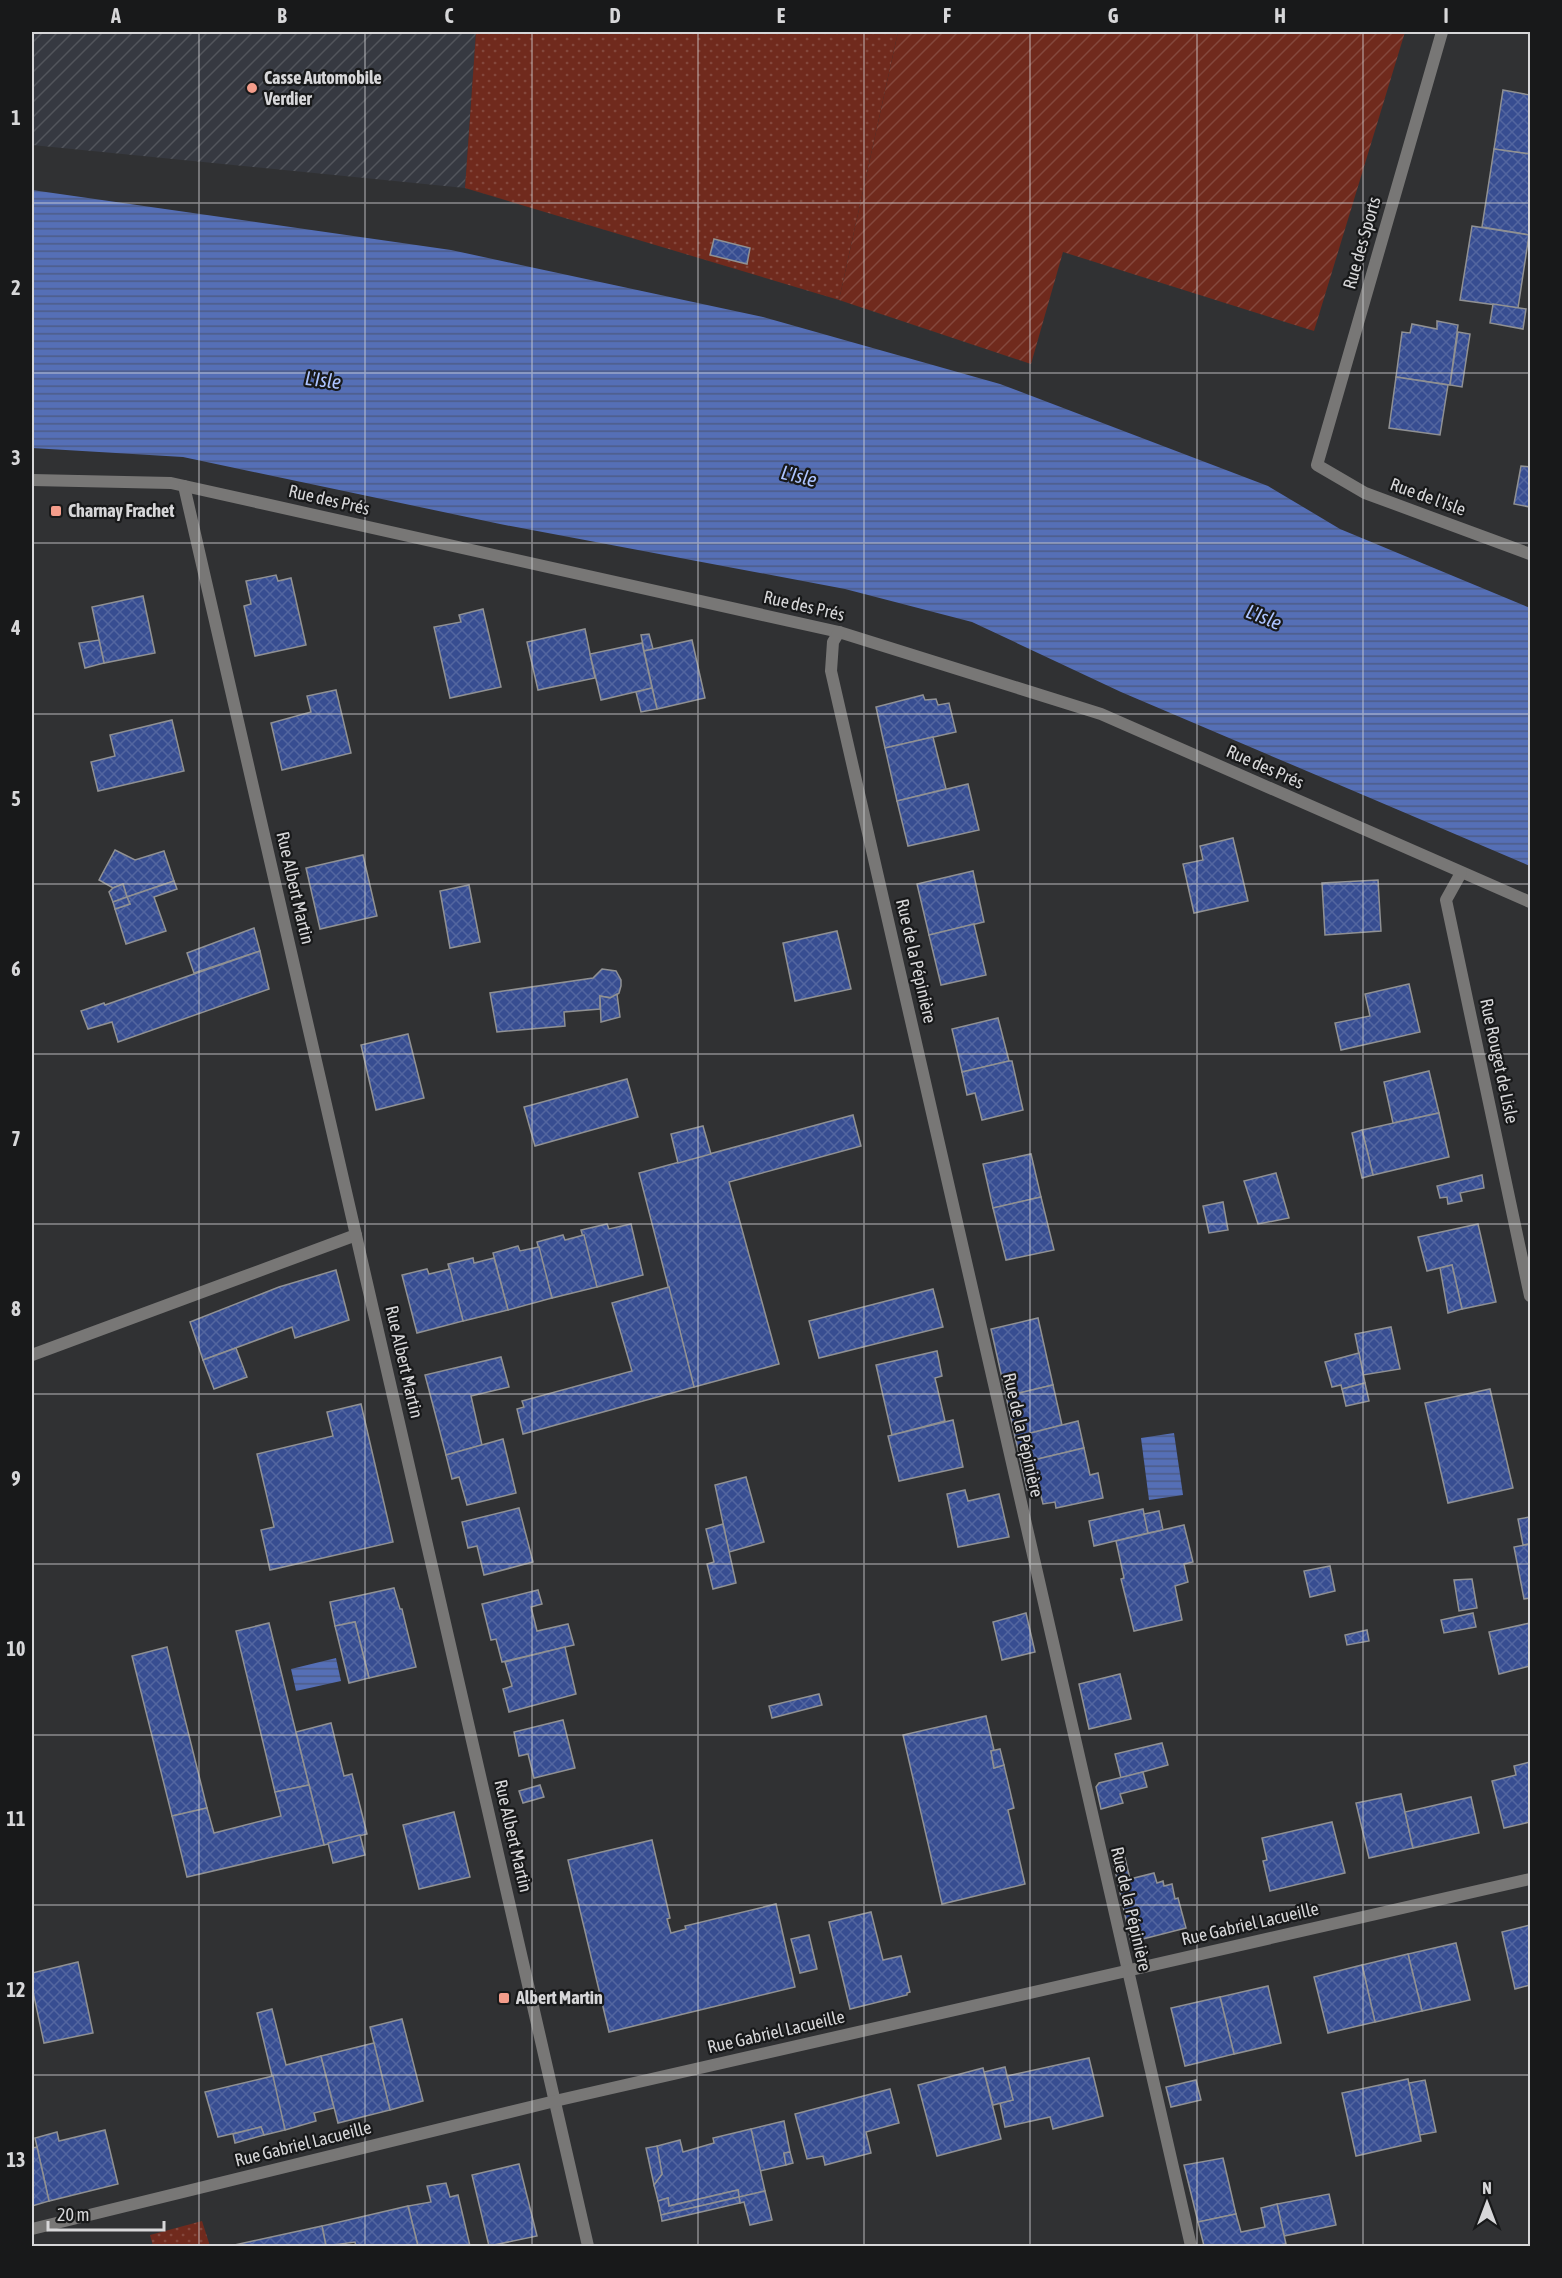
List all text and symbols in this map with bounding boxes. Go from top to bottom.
text: A [110,4,121,27]
text: B [277,4,287,27]
text: C [445,4,454,27]
text: D [609,4,621,27]
text: E [777,4,786,27]
text: F [943,4,951,27]
text: G [1108,4,1119,27]
text: H [1274,4,1286,27]
text: I [1443,4,1449,27]
place label: Casse Automobile Verdier [263,67,382,109]
marker: Casse Automobile Verdier [245,81,259,95]
text: 1 [11,106,21,129]
street label: Rue des Sports [1338,194,1385,291]
text: 2 [11,276,21,299]
water label: L'Isle [304,366,342,393]
text: 3 [11,446,21,469]
water label: L'Isle [779,460,819,491]
street label: Rue de l'Isle [1387,473,1469,520]
street label: Rue des Prés [287,480,372,519]
place label: Charnay Frachet [68,500,175,521]
marker: Charnay Frachet [49,504,63,518]
street label: Rue des Prés [762,586,847,625]
water label: L'Isle [1243,599,1285,634]
text: 4 [10,616,21,639]
street label: Rue des Prés [1223,740,1307,793]
text: 5 [11,787,21,810]
street label: Rue Albert Martin [272,829,319,946]
street label: Rue de la Pépinière [892,897,941,1025]
text: 6 [11,957,21,980]
street label: Rue Rouget de Lisle [1476,997,1523,1125]
text: 7 [11,1127,21,1150]
text: 8 [11,1297,21,1320]
street label: Rue Albert Martin [381,1303,428,1420]
street label: Rue de la Pépinière [999,1371,1048,1499]
text: 9 [11,1467,21,1490]
text: 10 [7,1637,25,1660]
street label: Rue Albert Martin [490,1777,537,1894]
text: 11 [7,1807,25,1830]
street label: Rue de la Pépinière [1107,1845,1156,1973]
street label: Rue Gabriel Lacueille [1179,1898,1321,1950]
text: 12 [7,1978,25,2001]
place label: Albert Martin [515,1987,603,2008]
marker: Albert Martin [497,1991,511,2005]
street label: Rue Gabriel Lacueille [705,2006,847,2058]
street label: Rue Gabriel Lacueille [232,2116,373,2171]
text: 13 [7,2148,25,2171]
north arrow [1457,2173,1517,2233]
text: N [1482,2179,1492,2197]
scale bar [48,2194,164,2232]
text: 20 m [57,2204,89,2225]

